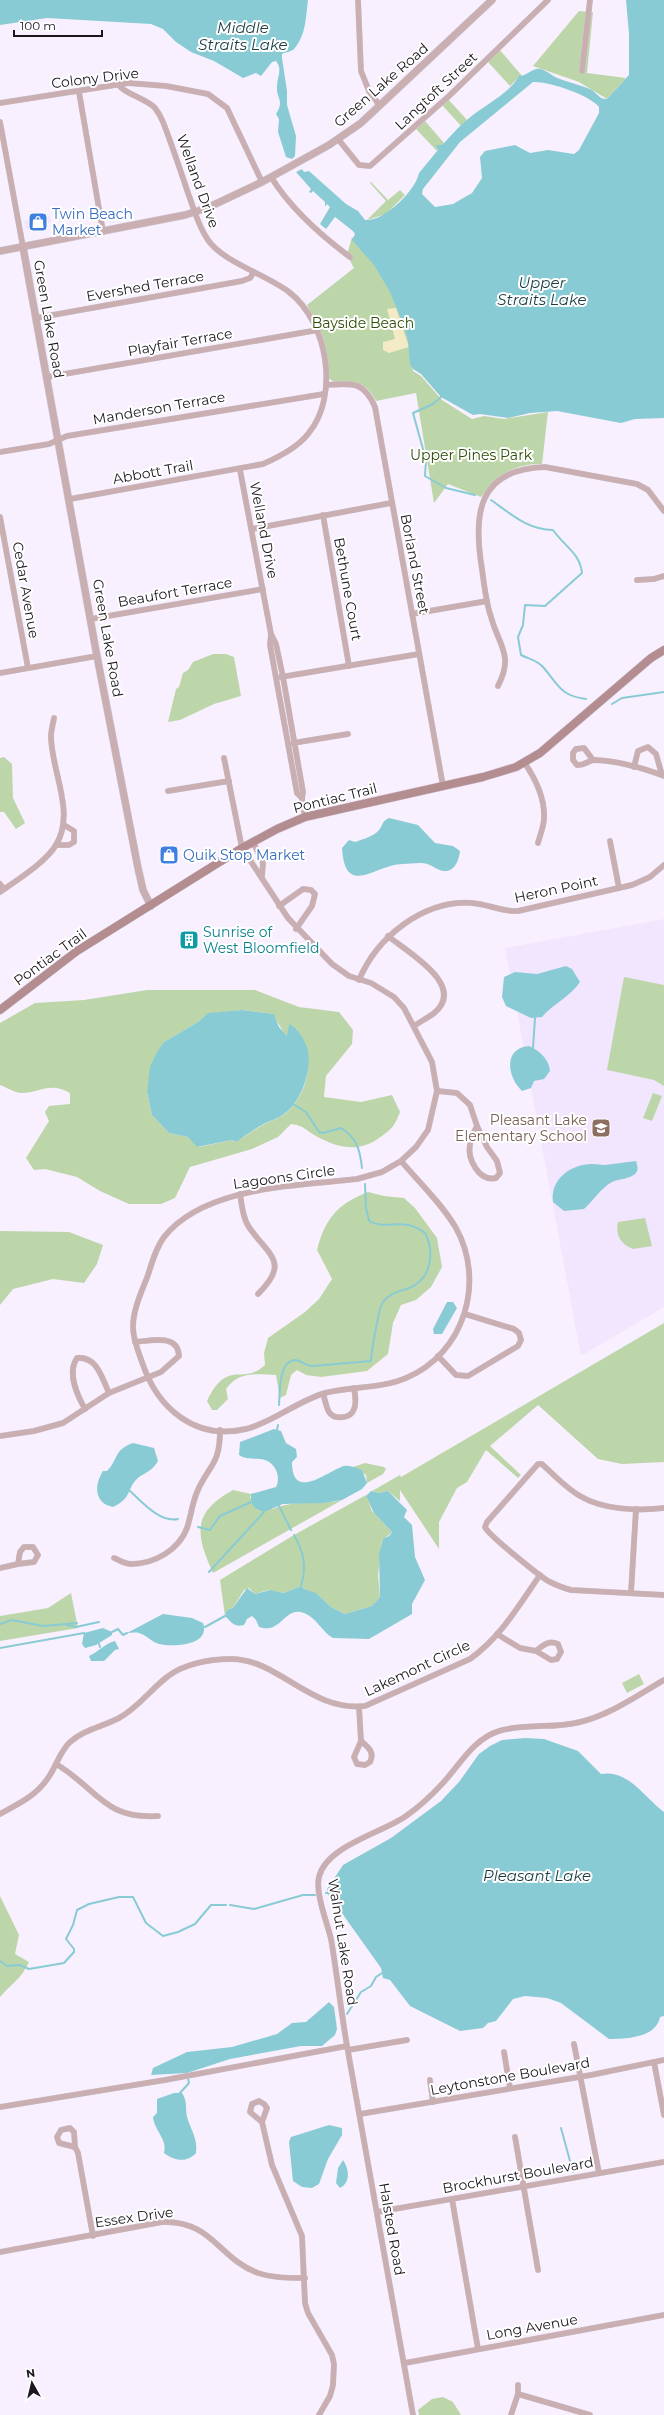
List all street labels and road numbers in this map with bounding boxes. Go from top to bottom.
street label: Green Lake Road [330,39,432,131]
street label: Langtoft Street [391,48,481,134]
street label: Colony Drive [50,64,140,92]
street label: Welland Drive [173,132,223,230]
street label: Green Lake Road [30,259,68,379]
street label: Evershed Terrace [85,267,205,305]
street label: Playfair Terrace [126,324,234,360]
street label: Manderson Terrace [91,387,227,429]
street label: Abbott Trail [111,456,195,488]
street label: Welland Drive [246,480,282,580]
street label: Borland Street [396,512,434,616]
street label: Bethune Court [330,536,366,642]
street label: Cedar Avenue [9,540,43,640]
street label: Beaufort Terrace [116,573,234,611]
street label: Green Lake Road [89,578,127,698]
street label: Pontiac Trail [291,779,379,817]
street label: Heron Point [513,871,600,907]
street label: Pontiac Trail [10,924,90,990]
street label: Lagoons Circle [232,1161,336,1193]
street label: Lakemont Circle [361,1636,473,1700]
street label: Walnut Lake Road [324,1877,362,2007]
street label: Leytonstone Boulevard [429,2053,591,2099]
street label: Brockhurst Boulevard [441,2153,595,2197]
street label: Halsted Road [375,2181,409,2277]
street label: Essex Drive [94,2203,174,2231]
street label: Long Avenue [485,2310,579,2344]

